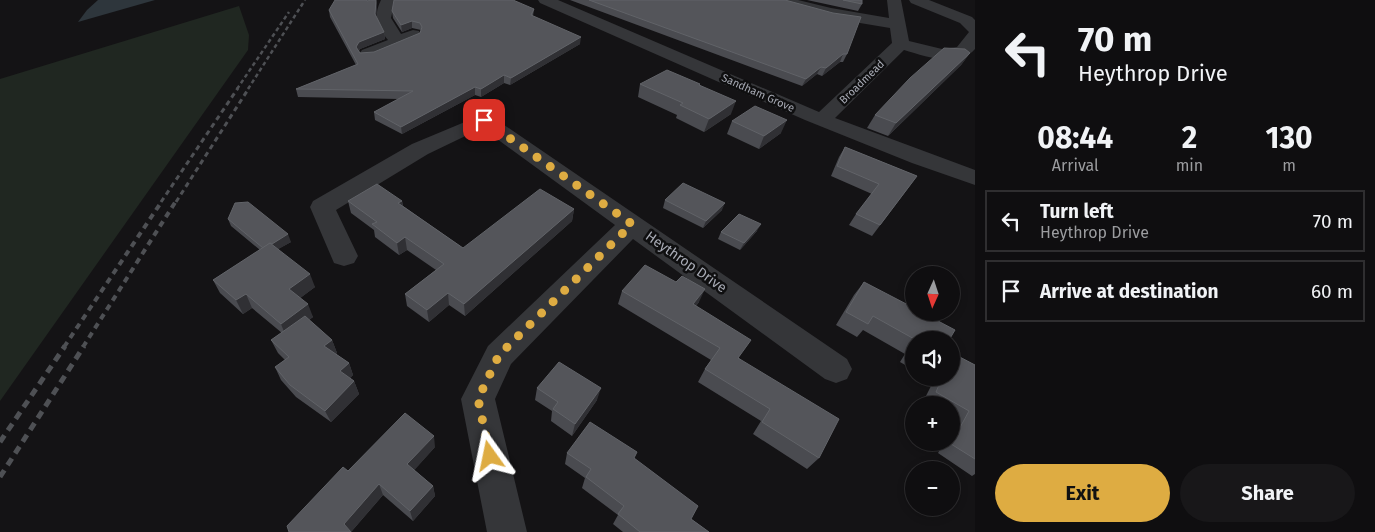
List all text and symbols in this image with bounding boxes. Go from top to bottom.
text: 70 m [1078,18,1152,60]
icon: left [995,20,1060,85]
street label: Broadmead [837,57,887,107]
text: Heythrop Drive [1078,60,1228,87]
street label: Sandham Grove [720,71,796,115]
pin [463,99,505,141]
icon: arrive [470,106,498,134]
text: 08:44 [1037,120,1113,156]
text: 2 [1182,120,1197,156]
text: 130 [1266,120,1313,156]
text: Arrival [1052,156,1099,175]
text: min [1176,156,1203,175]
text: m [1282,156,1296,175]
text: Turn left [1040,200,1114,223]
icon: left [997,207,1025,235]
text: 70 m [1313,210,1353,233]
text: Heythrop Drive [1040,223,1149,242]
street label: Heythrop Drive [642,228,730,296]
north arrow [905,266,960,321]
map controls [905,266,960,516]
icon: arrive [997,277,1025,305]
text: Arrive at destination [1040,280,1219,303]
text: 60 m [1311,280,1353,303]
button: sound [905,331,960,386]
button: + [905,396,960,451]
position arrow [463,429,515,481]
button: − [905,461,960,516]
button: Exit [995,464,1170,522]
button: Share [1180,464,1355,522]

